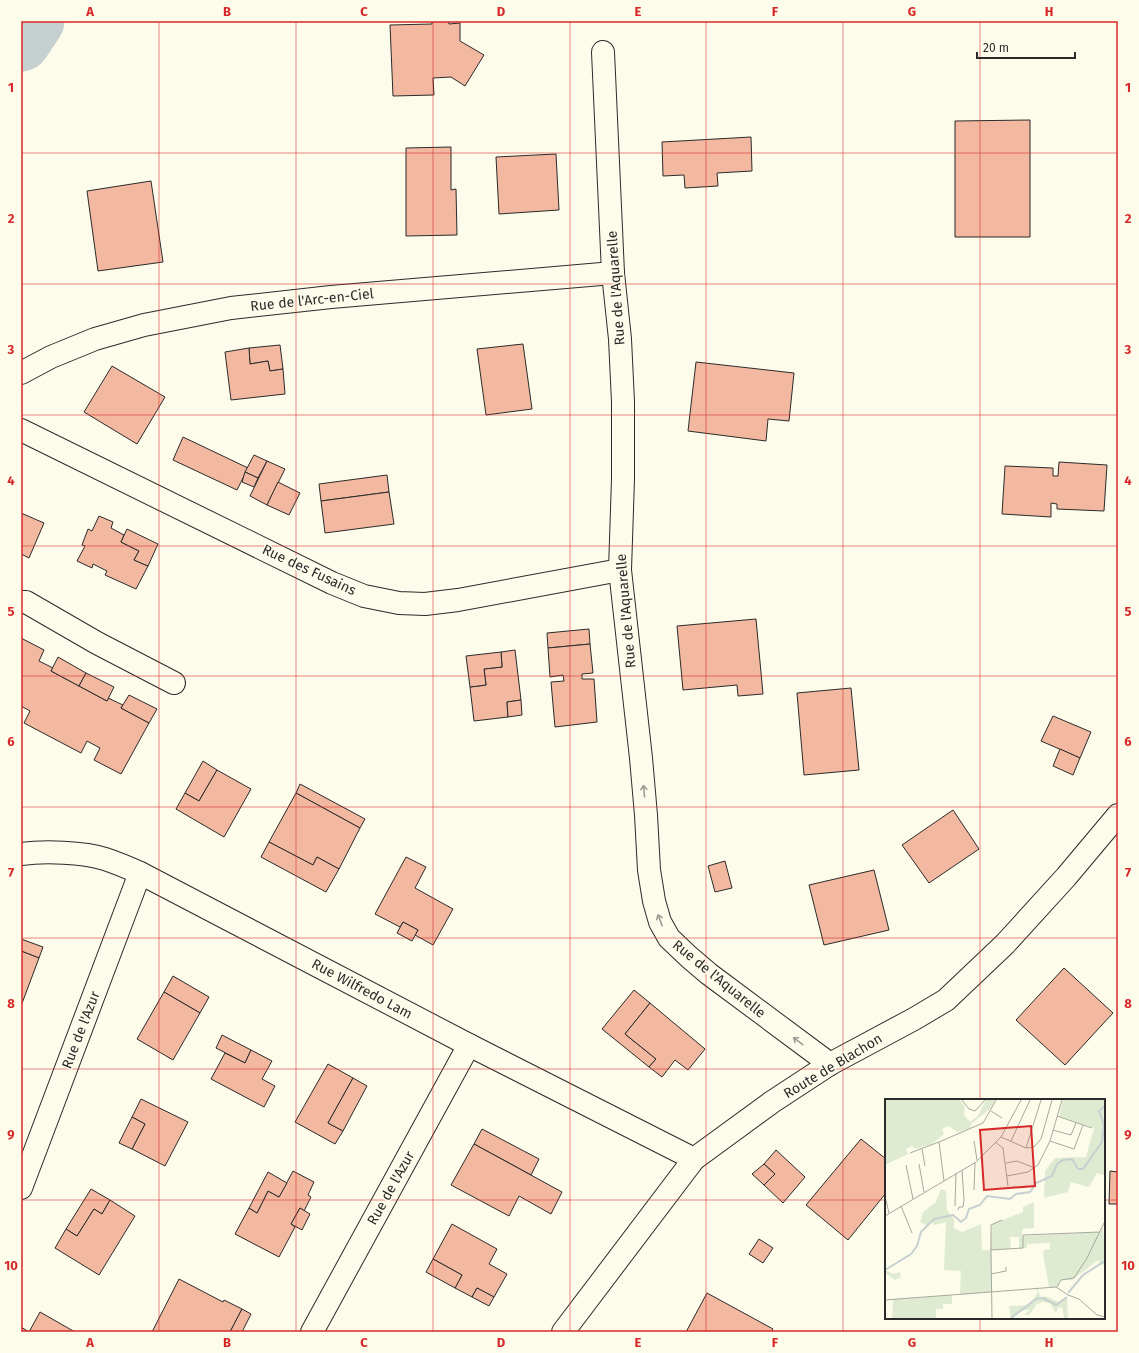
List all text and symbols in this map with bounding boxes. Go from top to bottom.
text: A [85,4,94,19]
text: B [223,4,231,19]
text: C [360,4,368,19]
text: D [497,4,506,19]
text: E [635,4,642,19]
text: F [772,4,779,19]
text: G [908,4,916,19]
text: H [1045,4,1053,19]
scale bar [977,34,1075,60]
text: 20 m [983,41,1009,55]
text: 1 [8,80,14,95]
text: 1 [1125,80,1131,95]
text: 2 [8,211,15,226]
text: 2 [1125,211,1132,226]
street label: Rue de l'Aquarelle [604,230,628,346]
street label: Rue de l'Arc-en-Ciel [249,285,375,315]
text: 3 [7,342,15,357]
text: 3 [1124,342,1132,357]
text: 4 [7,473,15,488]
text: 4 [1124,473,1132,488]
street label: Rue des Fusains [259,541,359,599]
street label: Rue de l'Aquarelle [613,553,639,669]
text: 5 [8,604,15,619]
text: 5 [1125,604,1132,619]
text: 6 [7,734,15,749]
text: 6 [1124,734,1132,749]
one-way arrow [641,785,648,798]
text: 7 [8,865,14,880]
text: 7 [1125,865,1131,880]
one-way arrow [656,914,664,926]
street label: Rue de l'Aquarelle [669,936,769,1022]
street label: Rue Wilfredo Lam [309,955,415,1023]
street label: Rue de l'Azur [58,988,104,1071]
text: 8 [7,996,15,1011]
text: 8 [1124,996,1132,1011]
street label: Route de Blachon [781,1030,885,1102]
one-way arrow [793,1037,804,1045]
inset map [885,1099,1105,1319]
text: 9 [7,1127,15,1142]
text: 9 [1124,1127,1132,1142]
street label: Rue de l'Azur [364,1148,419,1228]
text: 10 [4,1258,18,1273]
text: 10 [1121,1258,1135,1273]
text: A [85,1335,94,1350]
text: B [223,1335,231,1350]
text: C [360,1335,368,1350]
text: D [497,1335,506,1350]
text: E [635,1335,642,1350]
text: F [772,1335,779,1350]
text: G [908,1335,916,1350]
text: H [1045,1335,1053,1350]

